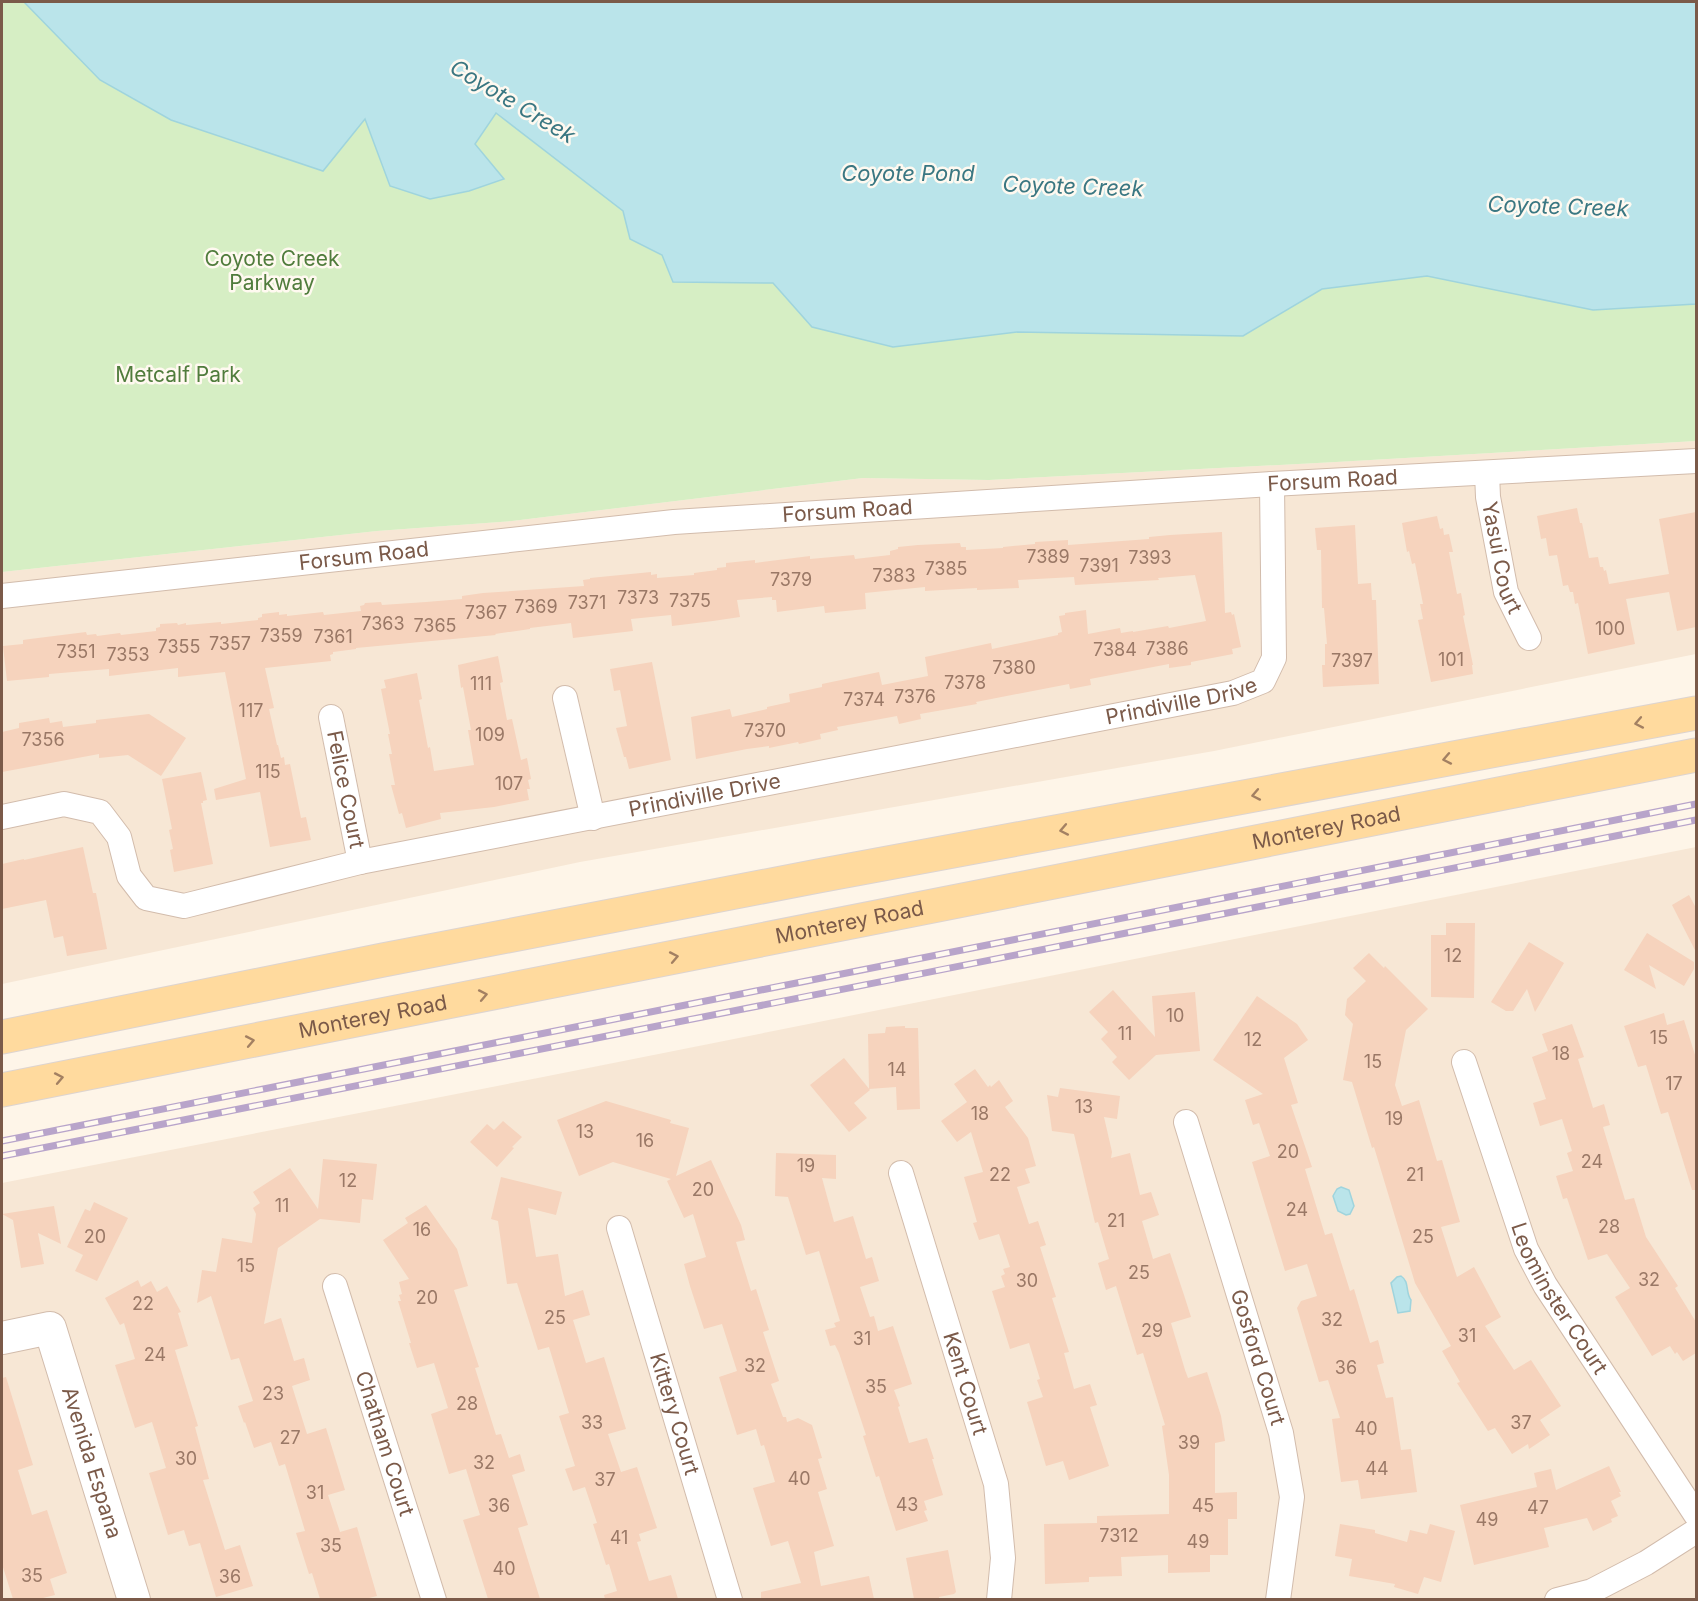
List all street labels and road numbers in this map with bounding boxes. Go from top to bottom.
street label: Forsum Road [1267,464,1398,496]
street label: Forsum Road [782,494,914,527]
street label: Yasui Court [1477,499,1528,618]
street label: Forsum Road [297,536,430,575]
street label: Prindiville Drive [1103,672,1261,729]
street label: Felice Court [322,728,370,851]
street label: Prindiville Drive [626,768,783,822]
street label: Monterey Road [1250,801,1403,854]
street label: Monterey Road [773,895,926,949]
street label: Monterey Road [296,989,449,1043]
street label: Leominster Court [1506,1219,1613,1379]
street label: Gosford Court [1226,1286,1291,1428]
street label: Kent Court [938,1329,993,1438]
street label: Kittery Court [645,1350,705,1478]
street label: Chatham Court [351,1368,420,1519]
street label: Avenida Espana [57,1384,127,1542]

